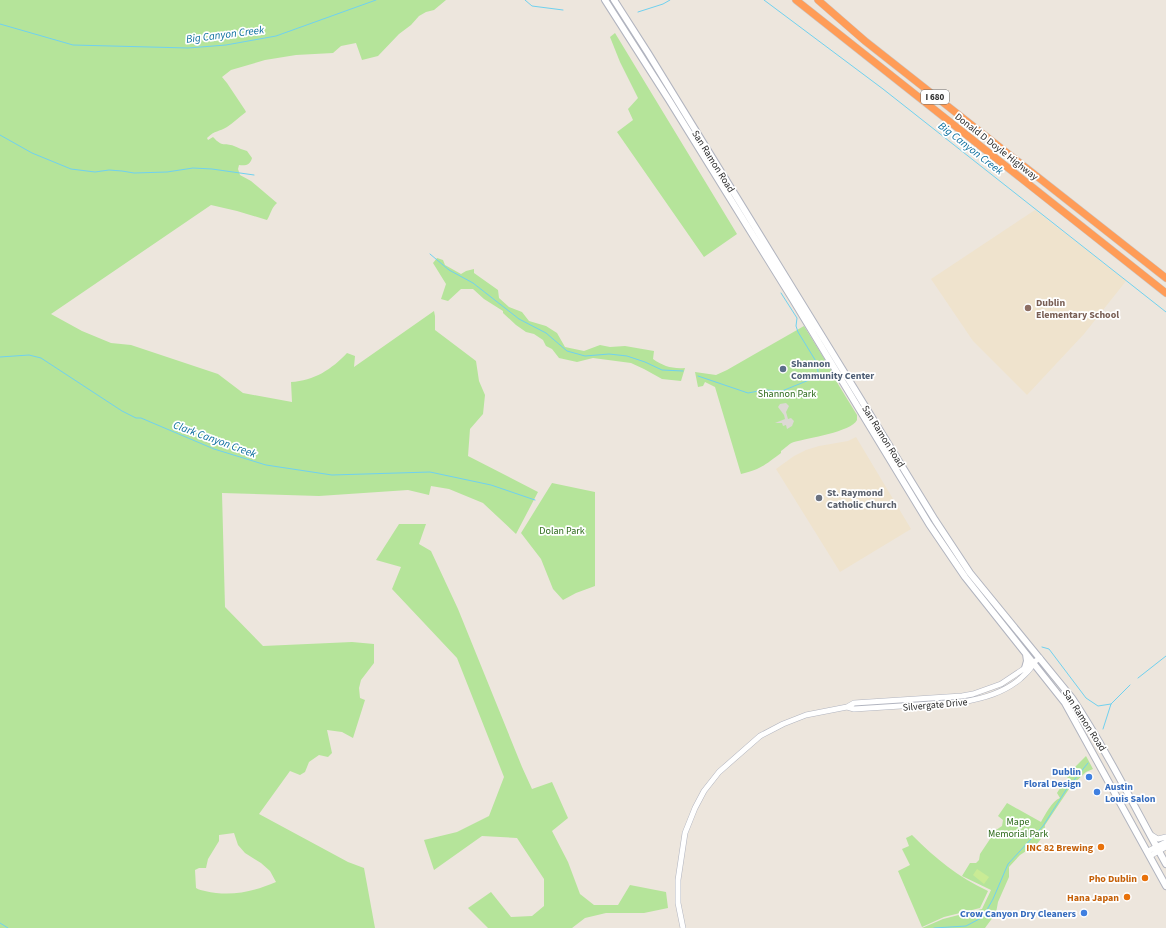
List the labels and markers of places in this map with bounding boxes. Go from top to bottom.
place label: Dublin Elementary School [1036,296,1119,322]
marker: Dublin Elementary School [1023,303,1033,313]
place label: Shannon Community Center [791,357,874,383]
marker: Shannon Community Center [778,364,788,374]
place label: St. Raymond Catholic Church [827,486,897,512]
marker: St. Raymond Catholic Church [814,493,824,503]
place label: Dublin Floral Design [1024,765,1081,791]
marker: Dublin Floral Design [1084,772,1094,782]
place label: Austin Louis Salon [1104,780,1156,806]
marker: Austin Louis Salon [1092,787,1102,797]
place label: INC 82 Brewing [1026,841,1094,855]
marker: INC 82 Brewing [1096,842,1106,852]
place label: Pho Dublin [1089,872,1137,886]
marker: Pho Dublin [1140,873,1150,883]
place label: Hana Japan [1067,891,1119,905]
marker: Hana Japan [1122,892,1132,902]
place label: Crow Canyon Dry Cleaners [960,907,1077,921]
marker: Crow Canyon Dry Cleaners [1079,908,1089,918]

